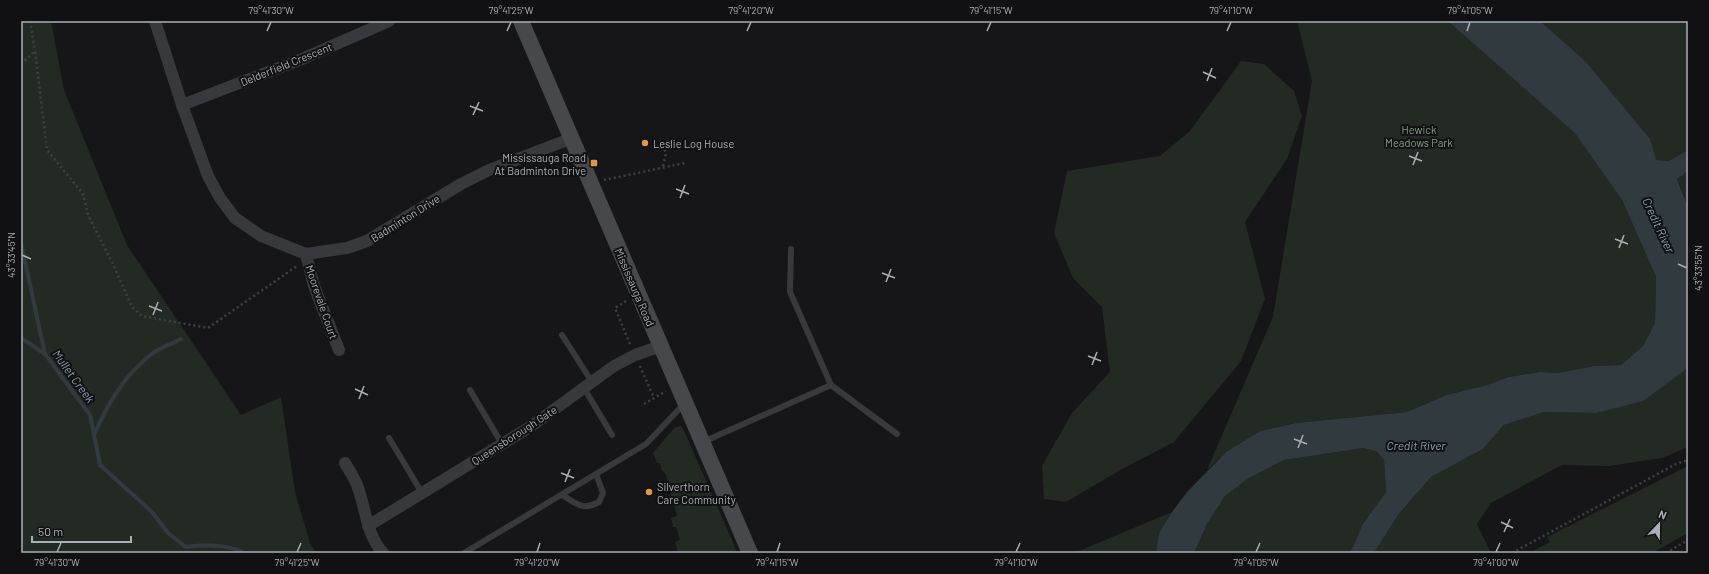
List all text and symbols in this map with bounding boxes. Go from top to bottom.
text: 79°41'30"W [248,4,294,16]
text: 79°41'25"W [488,4,534,16]
text: 79°41'20"W [728,4,774,16]
text: 79°41'15"W [969,4,1013,16]
text: 79°41'10"W [1209,4,1253,16]
text: 79°41'05"W [1447,4,1493,16]
street label: Delderfield Crescent [238,40,334,88]
park label: Hewick Meadows Park [1385,123,1453,149]
place label: Leslie Log House [653,137,734,150]
marker: Leslie Log House [640,138,650,148]
place label: Mississauga Road At Badminton Drive [494,151,586,177]
marker: Mississauga Road At Badminton Drive [589,158,599,168]
street label: Badminton Drive [368,192,442,244]
water label: Credit River [1640,195,1678,255]
text: 43°33'45"N [5,232,17,278]
text: 43°33'55"N [1692,245,1704,291]
street label: Mississauga Road [613,246,657,328]
street label: Moorevale Court [303,263,341,341]
water label: Mullet Creek [50,347,98,405]
street label: Queensborough Gate [469,403,559,467]
water label: Credit River [1386,438,1446,452]
place label: Silverthorn Care Community [657,480,736,506]
marker: Silverthorn Care Community [644,487,654,497]
north arrow [1639,504,1679,544]
text: N [1657,507,1669,522]
scale bar [32,518,131,544]
text: 50 m [38,524,63,538]
text: 79°41'30"W [34,556,80,568]
text: 79°41'25"W [274,556,320,568]
text: 79°41'20"W [514,556,560,568]
text: 79°41'15"W [755,556,799,568]
text: 79°41'10"W [994,556,1038,568]
text: 79°41'05"W [1233,556,1279,568]
text: 79°41'00"W [1473,556,1519,568]

